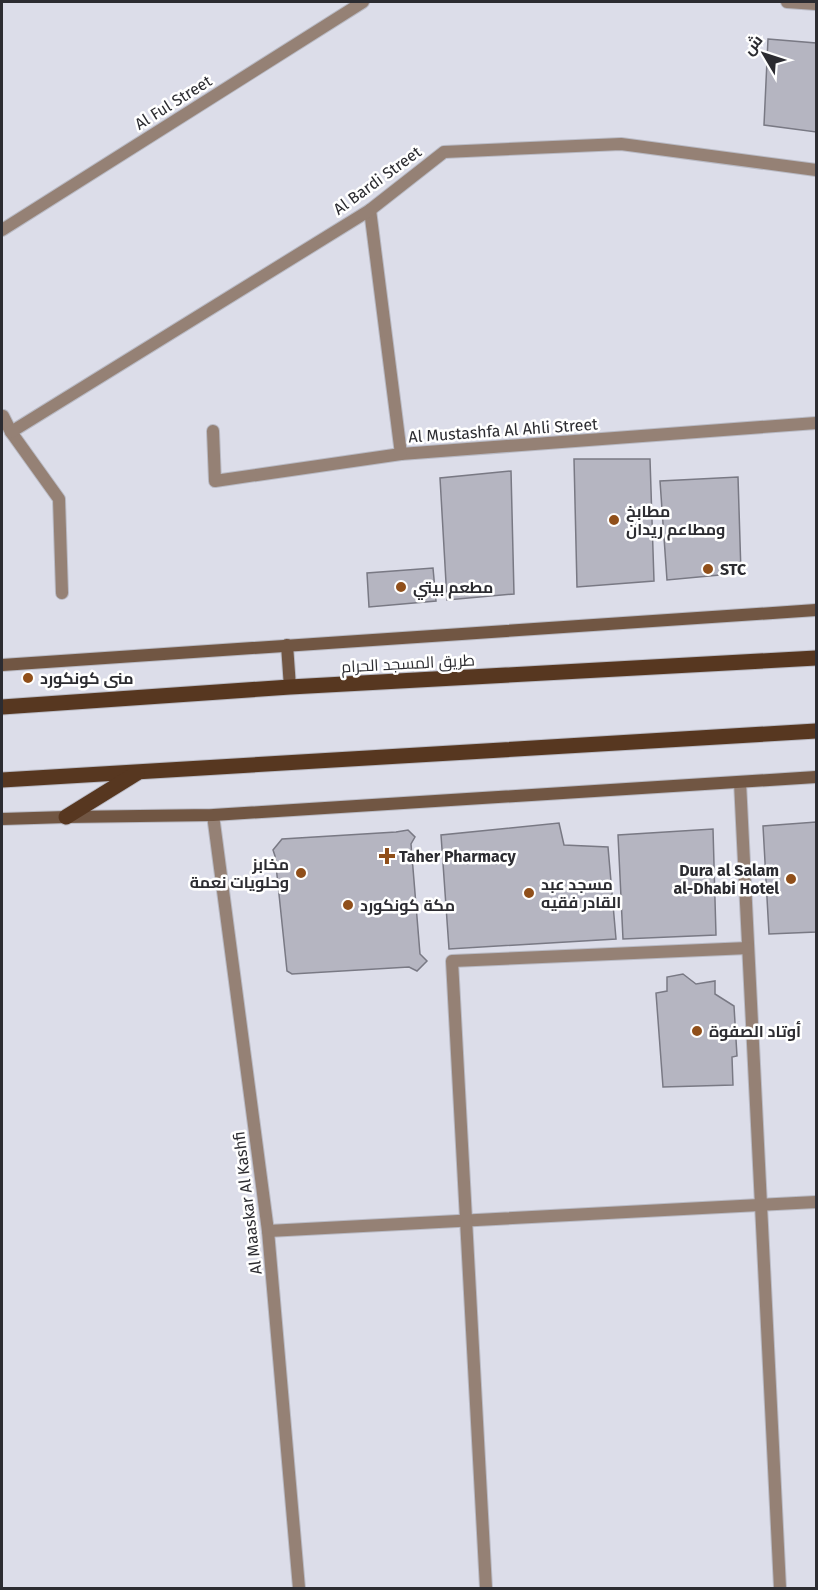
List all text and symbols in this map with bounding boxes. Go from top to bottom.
north arrow [734,24,794,84]
text: ش [739,31,767,59]
street label: Al Ful Street [131,71,215,134]
street label: Al Bardi Street [330,142,425,219]
street label: Al Mustashfa Al Ahli Street [408,414,599,447]
place label: مطابخ ومطاعم ريدان [626,502,725,541]
marker: مطابخ ومطاعم ريدان [607,513,621,527]
place label: STC [720,560,747,579]
marker: STC [701,562,715,576]
place label: مطعم بيتي [413,578,493,600]
marker: مطعم بيتي [394,580,408,594]
street label: طريق المسجد الحرام [341,651,476,678]
place label: منى كونكورد [40,669,134,688]
marker: منى كونكورد [21,671,35,685]
place label: Taher Pharmacy [399,847,517,866]
marker: Taher Pharmacy [380,849,394,863]
place label: مخابز وحلويات نعمة [190,855,289,892]
place label: Dura al Salam al-Dhabi Hotel [674,861,779,898]
marker: مخابز وحلويات نعمة [294,866,308,880]
marker: Dura al Salam al-Dhabi Hotel [784,872,798,886]
place label: مسجد عبد القادر فقيه [541,875,621,912]
marker: مسجد عبد القادر فقيه [522,886,536,900]
place label: مكة كونكورد [360,896,455,915]
marker: مكة كونكورد [341,898,355,912]
place label: أوتاد الصفوة [709,1021,801,1041]
marker: أوتاد الصفوة [690,1024,704,1038]
street label: Al Maaskar Al Kashfi [229,1130,266,1276]

